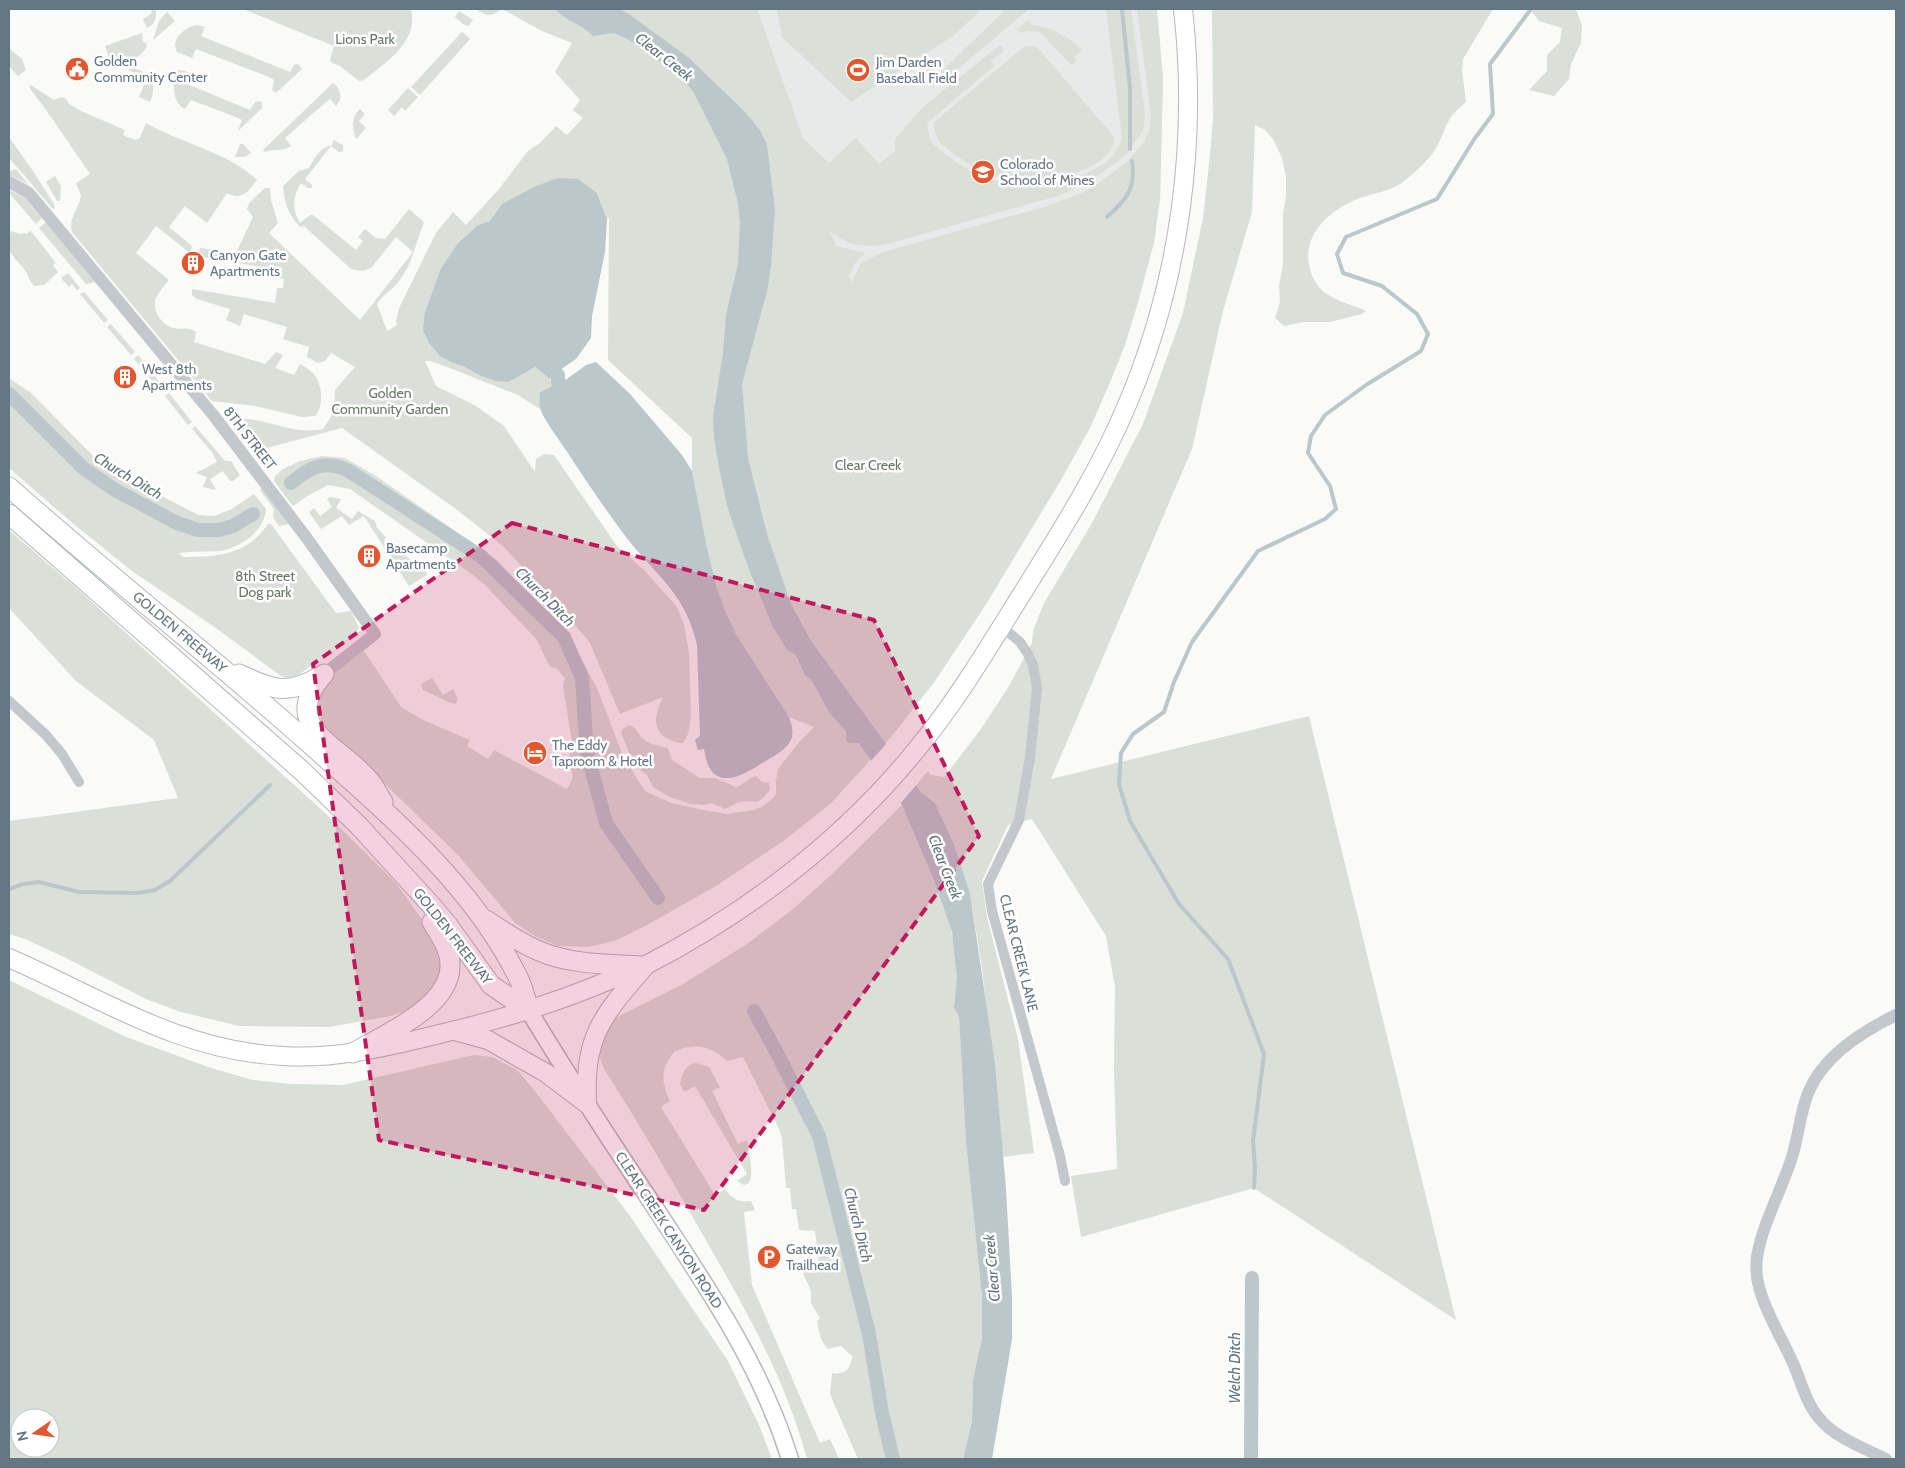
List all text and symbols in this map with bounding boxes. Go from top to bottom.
water label: Clear Creek [632,29,697,85]
park label: Lions Park [335,30,396,48]
place label: Golden Community Center [94,52,208,86]
place label: Jim Darden Baseball Field [875,53,957,87]
public building icon: Golden Community Center [64,56,90,82]
sports icon: Jim Darden Baseball Field [845,57,871,83]
place label: Colorado School of Mines [1000,155,1095,189]
school or university icon: Colorado School of Mines [970,159,996,185]
place label: Canyon Gate Apartments [210,246,286,280]
building icon: Canyon Gate Apartments [180,250,206,276]
place label: West 8th Apartments [142,360,212,394]
building icon: West 8th Apartments [112,364,138,390]
park label: Golden Community Garden [332,384,449,418]
street label: 8TH STREET [220,403,281,474]
water label: Church Ditch [91,449,165,503]
park label: Clear Creek [835,456,902,474]
place label: Basecamp Apartments [386,539,456,573]
building icon: Basecamp Apartments [356,543,382,569]
water label: Church Ditch [512,564,578,630]
park label: 8th Street Dog park [235,567,295,601]
street label: GOLDEN FREEWAY [129,587,232,677]
place label: The Eddy Taproom & Hotel [552,736,653,770]
hotel icon: The Eddy Taproom & Hotel [522,740,548,766]
water label: Clear Creek [924,832,966,902]
street label: GOLDEN FREEWAY [410,884,497,989]
street label: CLEAR CREEK LANE [996,892,1042,1014]
street label: CLEAR CREEK CANYON ROAD [611,1148,727,1312]
water label: Church Ditch [840,1186,876,1264]
water label: Clear Creek [980,1233,1004,1302]
place label: Gateway Trailhead [786,1240,839,1274]
parking icon: Gateway Trailhead [756,1244,782,1270]
water label: Welch Ditch [1226,1332,1244,1404]
north arrow [10,1408,60,1458]
text: N [12,1429,32,1443]

